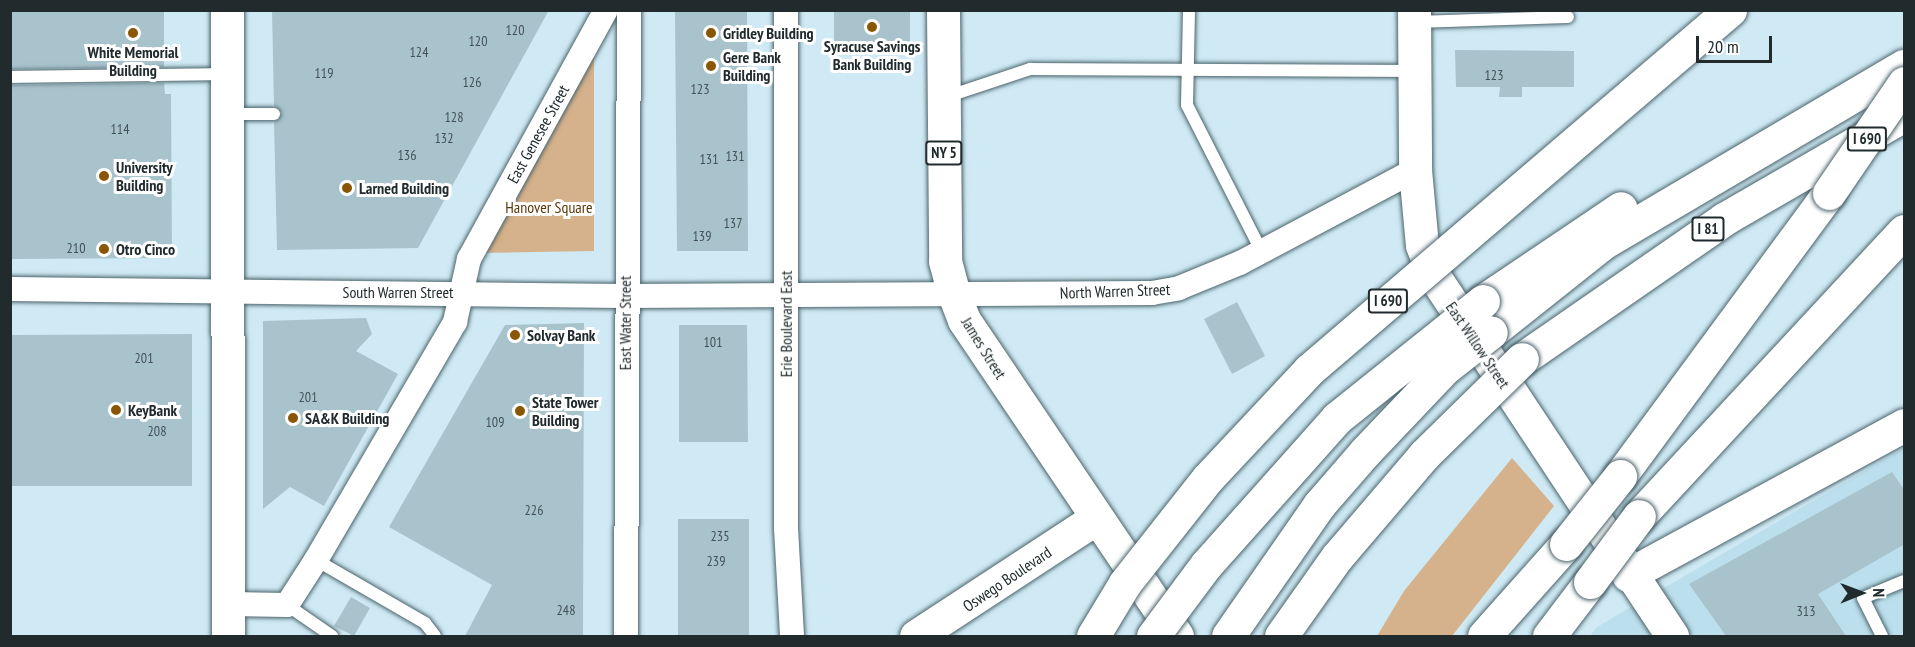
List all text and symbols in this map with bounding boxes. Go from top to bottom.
marker: Syracuse Savings Bank Building [865,20,879,34]
house number: 120 [506,22,524,38]
place label: Gridley Building [723,23,814,43]
scale bar [1699,24,1776,62]
marker: White Memorial Building [126,26,140,40]
marker: Gridley Building [704,26,718,40]
house number: 120 [469,33,487,49]
text: 20 m [1707,35,1739,58]
place label: Syracuse Savings Bank Building [824,36,920,74]
place label: White Memorial Building [87,42,179,80]
house number: 124 [410,44,428,60]
place label: Gere Bank Building [723,47,781,85]
marker: Gere Bank Building [704,59,718,73]
house number: 119 [315,65,333,81]
house number: 123 [1485,67,1503,83]
house number: 126 [463,74,481,90]
street label: East Genesee Street [503,81,573,187]
house number: 123 [691,81,709,97]
house number: 128 [445,109,463,125]
house number: 114 [111,121,129,137]
road number: I 690 [1846,127,1888,151]
house number: 132 [435,130,453,146]
road number: NY 5 [924,141,964,165]
house number: 136 [398,147,416,163]
house number: 131 [726,148,744,164]
house number: 131 [700,151,718,167]
place label: University Building [116,157,173,195]
marker: University Building [97,169,111,183]
place label: Larned Building [359,178,449,198]
marker: Larned Building [340,181,354,195]
park label: Hanover Square [505,197,593,217]
house number: 137 [724,215,742,231]
road number: I 81 [1692,217,1724,241]
house number: 139 [693,228,711,244]
place label: Otro Cinco [116,239,175,259]
house number: 210 [67,240,85,256]
marker: Otro Cinco [97,242,111,256]
street label: Erie Boulevard East [776,271,796,377]
street label: East Water Street [615,276,635,370]
street label: North Warren Street [1059,279,1171,303]
street label: South Warren Street [342,282,454,302]
road number: I 690 [1367,289,1409,313]
street label: East Willow Street [1442,298,1514,392]
street label: James Street [958,314,1010,382]
place label: Solvay Bank [527,325,596,345]
marker: Solvay Bank [508,328,522,342]
house number: 101 [704,334,722,350]
house number: 201 [135,350,153,366]
house number: 201 [299,389,317,405]
place label: State Tower Building [532,392,599,430]
place label: KeyBank [128,400,177,420]
marker: KeyBank [109,403,123,417]
marker: State Tower Building [513,404,527,418]
place label: SA&K Building [305,408,390,428]
marker: SA&K Building [286,411,300,425]
house number: 109 [486,414,504,430]
house number: 208 [148,423,166,439]
house number: 226 [525,502,543,518]
house number: 235 [711,528,729,544]
street label: Oswego Boulevard [959,542,1055,616]
house number: 239 [707,553,725,569]
north arrow [1831,563,1891,623]
text: N [1869,588,1889,597]
house number: 248 [557,602,575,618]
house number: 313 [1797,603,1815,619]

